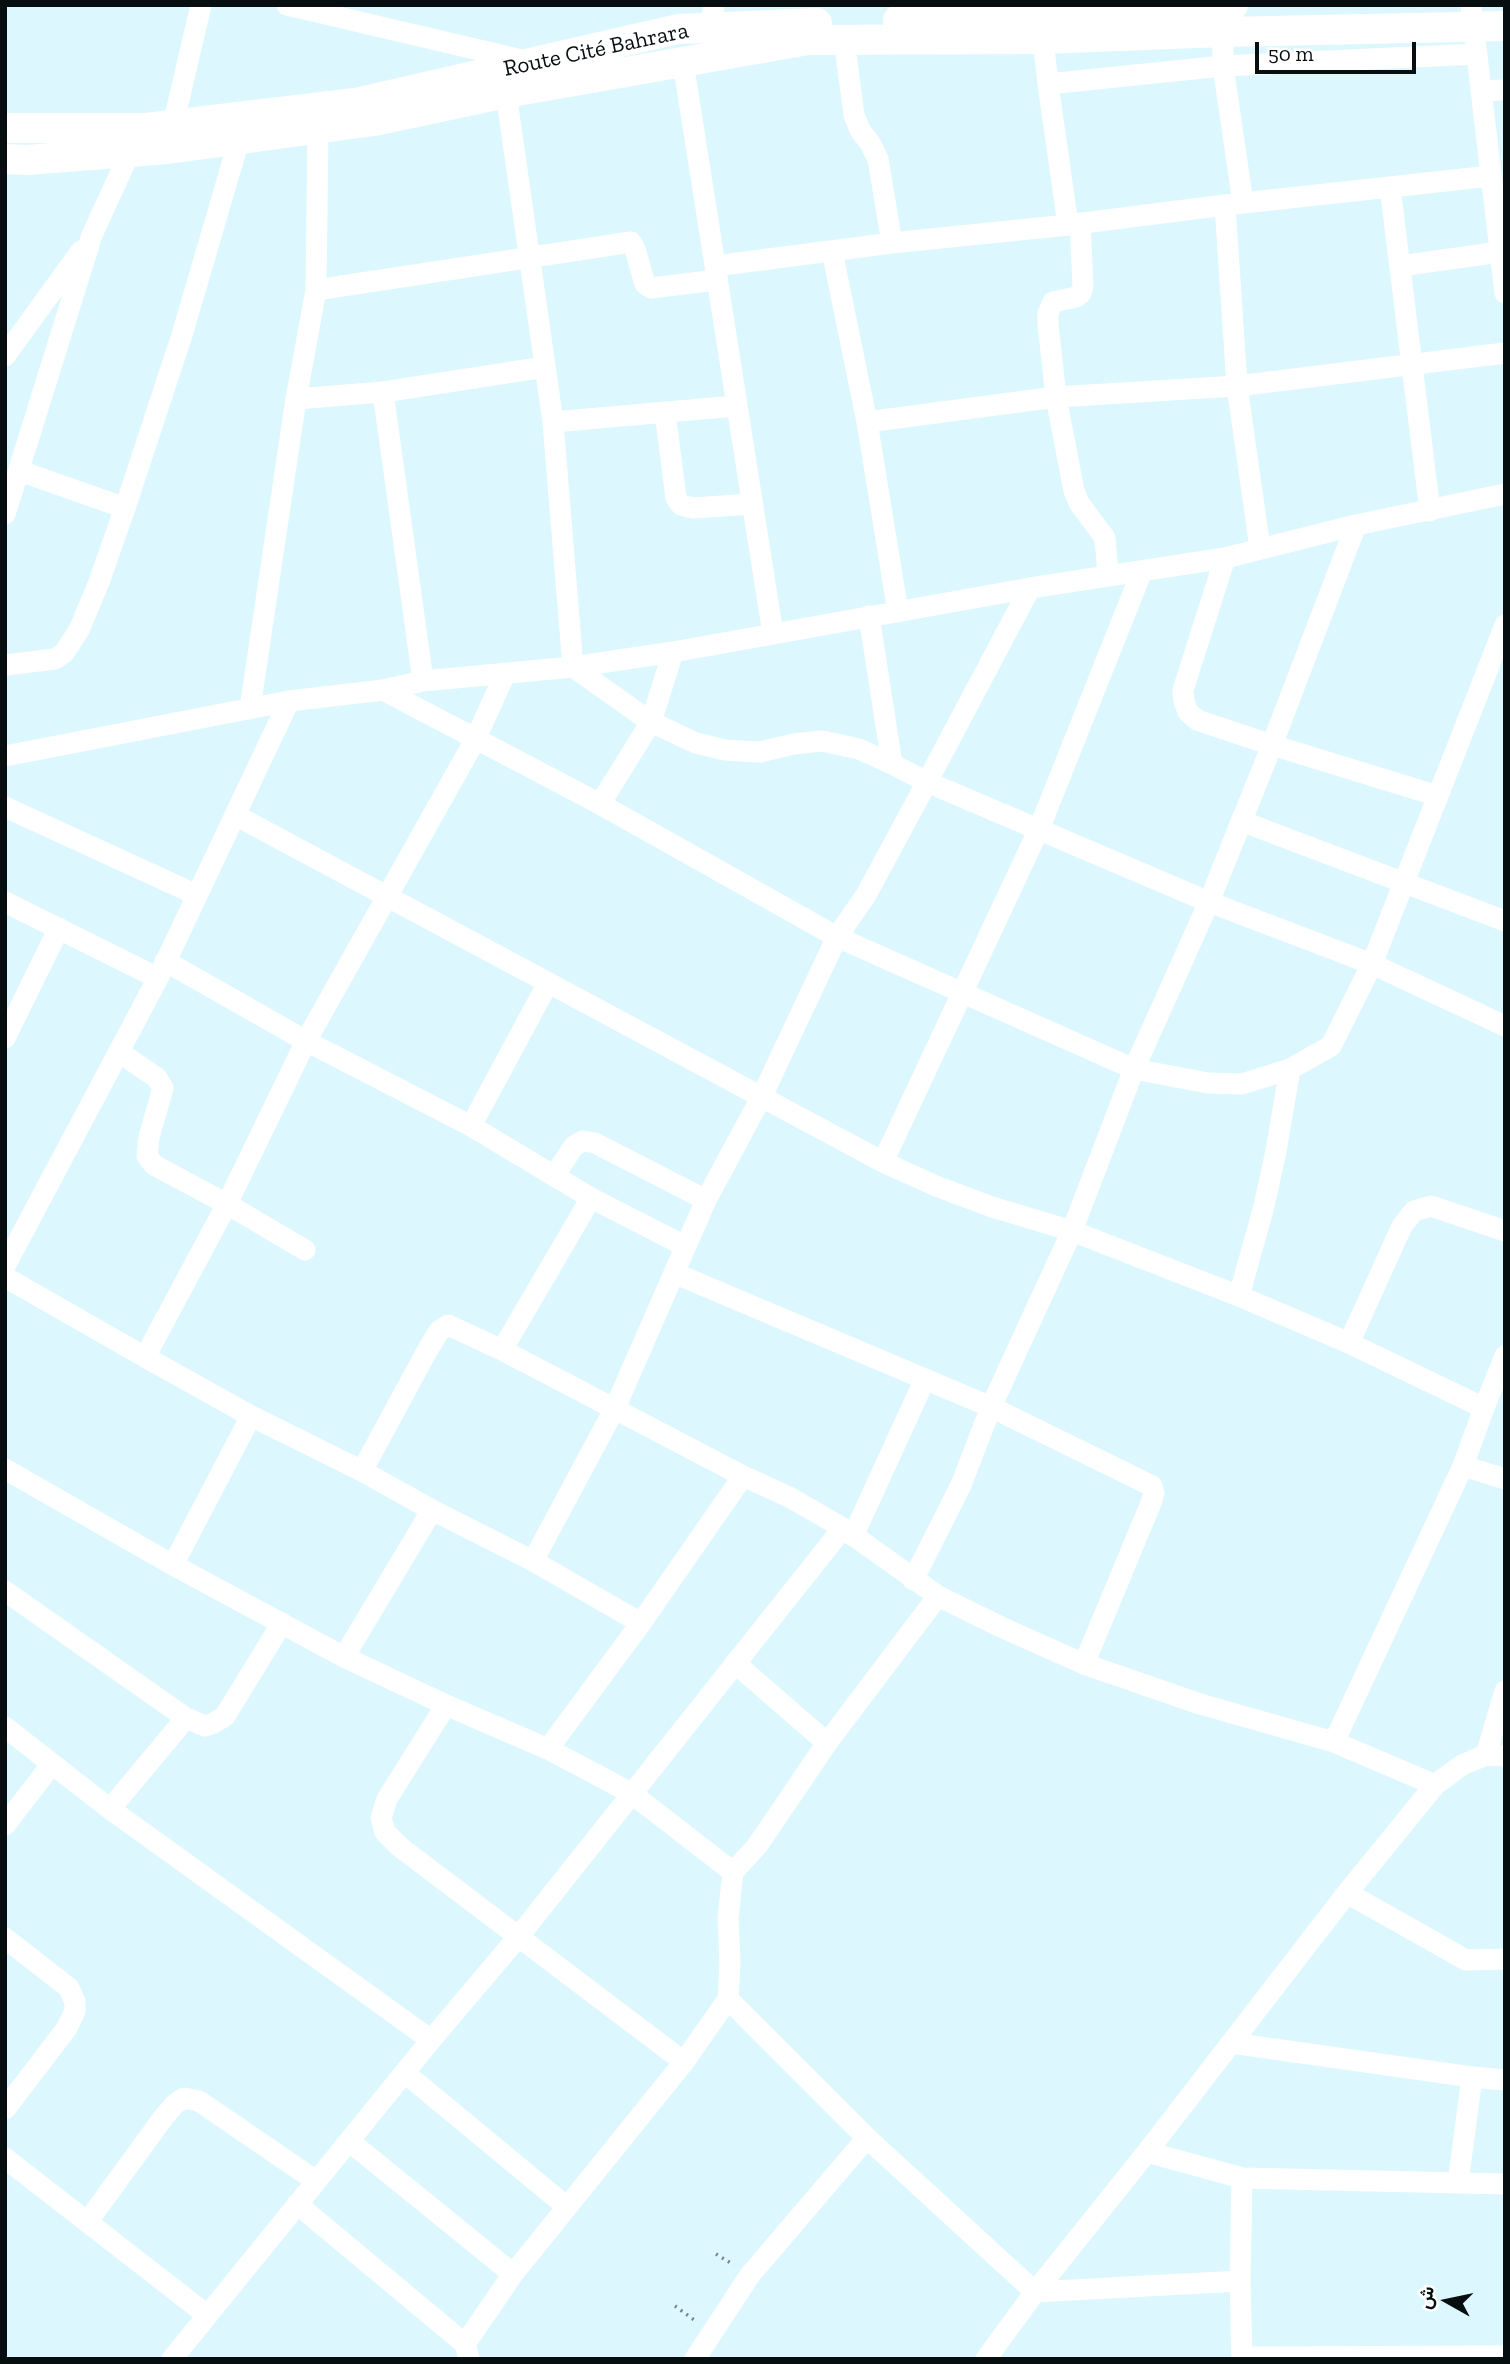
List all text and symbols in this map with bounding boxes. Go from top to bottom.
street label: Route Cité Bahrara [501,17,691,83]
scale bar [1258,28,1419,72]
text: 50 m [1268,41,1314,66]
north arrow [1412,2266,1482,2336]
text: ش [1413,2285,1439,2311]

